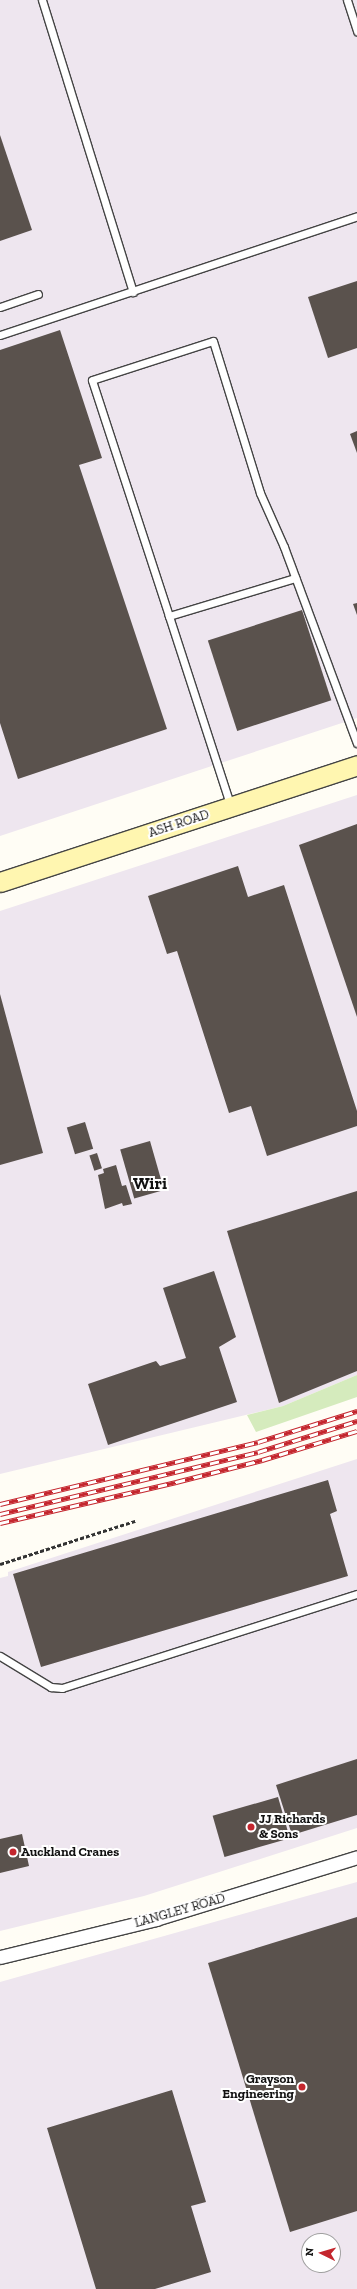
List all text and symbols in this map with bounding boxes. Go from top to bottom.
street label: ASH ROAD [147,807,211,841]
district label: Wiri [133,1174,167,1194]
place label: JJ Richards & Sons [259,1812,325,1843]
marker: JJ Richards & Sons [246,1822,256,1832]
place label: Auckland Cranes [21,1844,119,1860]
marker: Auckland Cranes [8,1847,18,1857]
street label: LANGLEY ROAD [133,1891,227,1931]
place label: Grayson Engineering [222,2072,294,2103]
marker: Grayson Engineering [297,2082,307,2092]
north arrow [301,2233,341,2273]
text: N [303,2247,316,2257]

